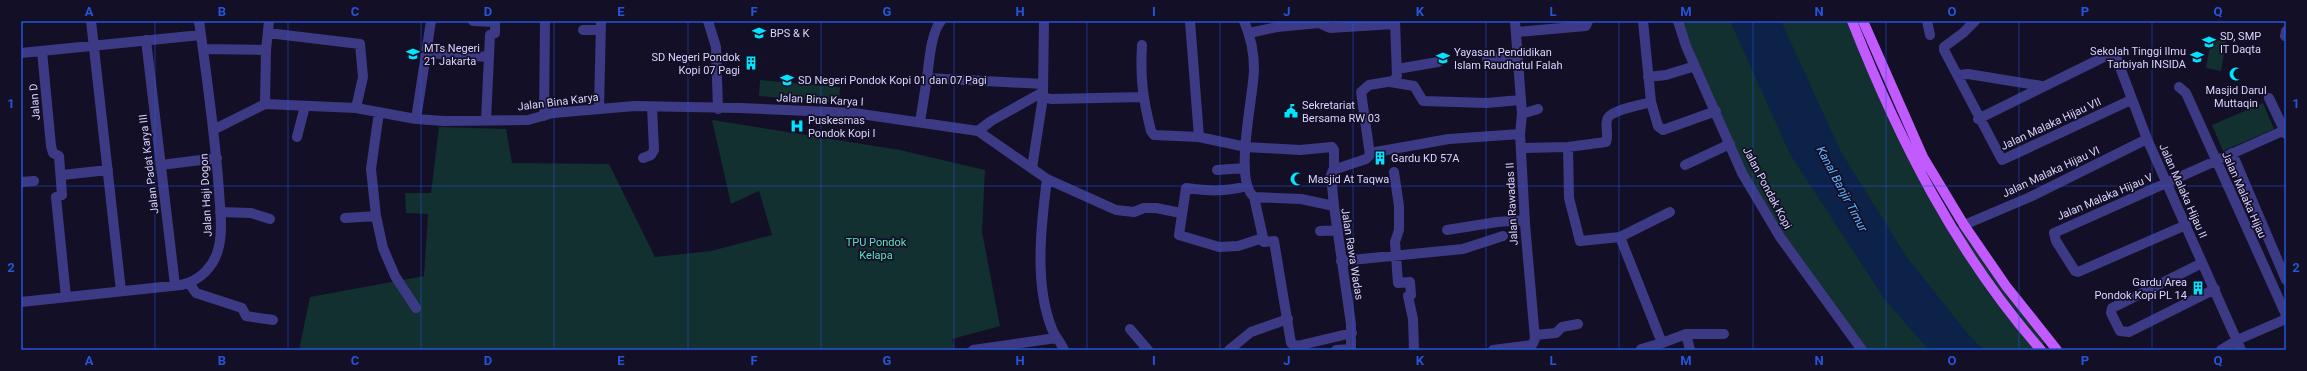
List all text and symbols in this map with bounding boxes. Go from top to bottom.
text: A [85,4,94,19]
text: B [218,4,226,19]
text: C [351,4,360,19]
text: D [484,4,492,19]
text: E [617,4,625,19]
text: F [750,4,758,19]
text: G [883,4,892,19]
text: H [1015,4,1025,19]
text: I [1152,4,1156,19]
text: J [1283,4,1291,19]
text: K [1416,4,1425,19]
text: L [1549,4,1557,19]
text: M [1680,4,1692,19]
text: N [1814,4,1824,19]
text: O [1948,4,1957,19]
text: P [2081,4,2089,19]
text: Q [2214,4,2223,19]
school or university icon: BPS & K [751,25,767,41]
place label: BPS & K [770,27,810,40]
place label: SD, SMP IT Daqta [2220,30,2261,56]
school or university icon: SD, SMP IT Daqta [2201,34,2217,50]
place label: MTs Negeri 21 Jakarta [424,42,480,68]
place label: Sekolah Tinggi Ilmu Tarbiyah INSIDA [2090,45,2187,71]
school or university icon: MTs Negeri 21 Jakarta [405,46,421,62]
place label: Yayasan Pendidikan Islam Raudhatul Falah [1454,46,1562,72]
school or university icon: Sekolah Tinggi Ilmu Tarbiyah INSIDA [2189,49,2205,65]
school or university icon: Yayasan Pendidikan Islam Raudhatul Falah [1435,50,1451,66]
place label: SD Negeri Pondok Kopi 07 Pagi [651,51,740,77]
building icon: SD Negeri Pondok Kopi 07 Pagi [743,55,759,71]
mosque icon: Masjid Darul Muttaqin [2228,66,2244,82]
school or university icon: SD Negeri Pondok Kopi 01 dan 07 Pagi [779,72,795,88]
place label: SD Negeri Pondok Kopi 01 dan 07 Pagi [798,74,987,87]
street label: Jalan D [27,83,43,121]
place label: Masjid Darul Muttaqin [2205,84,2267,110]
street label: Jalan Bina Karya [517,91,599,113]
street label: Jalan Bina Karya I [776,91,864,109]
street label: Jalan Malaka Hijau VII [1999,95,2103,153]
text: 1 [7,96,15,111]
text: 1 [2292,96,2300,111]
place label: Sekretariat Bersama RW 03 [1302,99,1380,125]
public building icon: Sekretariat Bersama RW 03 [1283,103,1299,119]
street label: Jalan Padat Karya III [136,113,162,215]
place label: Puskesmas Pondok Kopi I [808,114,876,140]
hospital icon: Puskesmas Pondok Kopi I [789,118,805,134]
street label: Jalan Malaka Hijau II [2156,142,2210,240]
water label: Kanal Banjir Timur [1814,144,1871,235]
street label: Jalan Malaka Hijau VI [2000,144,2102,200]
street label: Jalan Pondak Kopi [1740,145,1794,231]
building icon: Gardu KD 57A [1372,150,1388,166]
street label: Jalan Malaka Hijau [2219,150,2269,240]
place label: Gardu KD 57A [1391,152,1460,165]
street label: Jalan Haji Dogon [197,153,215,237]
street label: Jalan Rawadas II [1503,162,1521,246]
mosque icon: Masjid At Taqwa [1289,171,1305,187]
street label: Jalan Malaka Hijau V [2055,171,2155,223]
place label: Masjid At Taqwa [1308,173,1389,186]
street label: Jalan Rawa Wadas [1338,207,1366,301]
park label: TPU Pondok Kelapa [846,236,907,262]
text: 2 [7,260,15,275]
text: 2 [2292,260,2300,275]
place label: Gardu Area Pondok Kopi PL 14 [2094,276,2187,302]
building icon: Gardu Area Pondok Kopi PL 14 [2190,280,2206,296]
text: A [85,353,94,368]
text: B [218,353,226,368]
text: C [351,353,360,368]
text: D [484,353,492,368]
text: E [617,353,625,368]
text: F [750,353,758,368]
text: G [883,353,892,368]
text: H [1015,353,1025,368]
text: I [1152,353,1156,368]
text: J [1283,353,1291,368]
text: K [1416,353,1425,368]
text: L [1549,353,1557,368]
text: M [1680,353,1692,368]
text: N [1814,353,1824,368]
text: O [1948,353,1957,368]
text: P [2081,353,2089,368]
text: Q [2214,353,2223,368]

